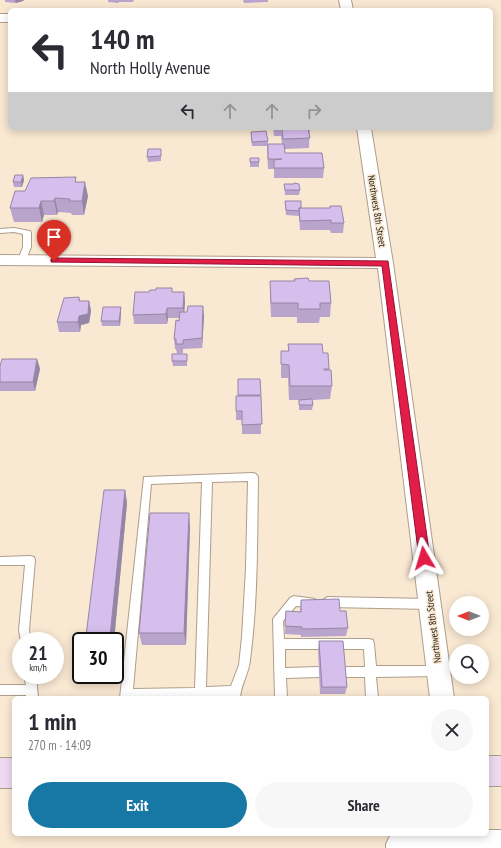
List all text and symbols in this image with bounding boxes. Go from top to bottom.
text: 140 m [90,20,154,57]
icon: left [24,24,76,76]
text: North Holly Avenue [90,56,210,79]
icon: left [177,100,199,122]
icon: ahead [219,100,241,122]
icon: ahead [261,100,283,122]
icon: right [303,100,325,122]
street label: Northwest 8th Street [365,174,389,248]
pin [37,220,71,261]
icon: arrive [43,226,65,248]
position arrow [403,537,445,579]
street label: Northwest 8th Street [422,590,444,664]
north arrow [449,596,489,636]
map controls [449,596,489,684]
speed limit sign: 30 [72,632,124,684]
text: 21 [28,640,48,666]
button: search [449,644,489,684]
text: km/h [29,661,47,674]
text: 1 min [28,706,76,737]
button: close [431,709,473,751]
text: 270 m · 14:09 [28,737,91,754]
button: Exit [28,782,247,828]
button: Share [255,782,473,828]

